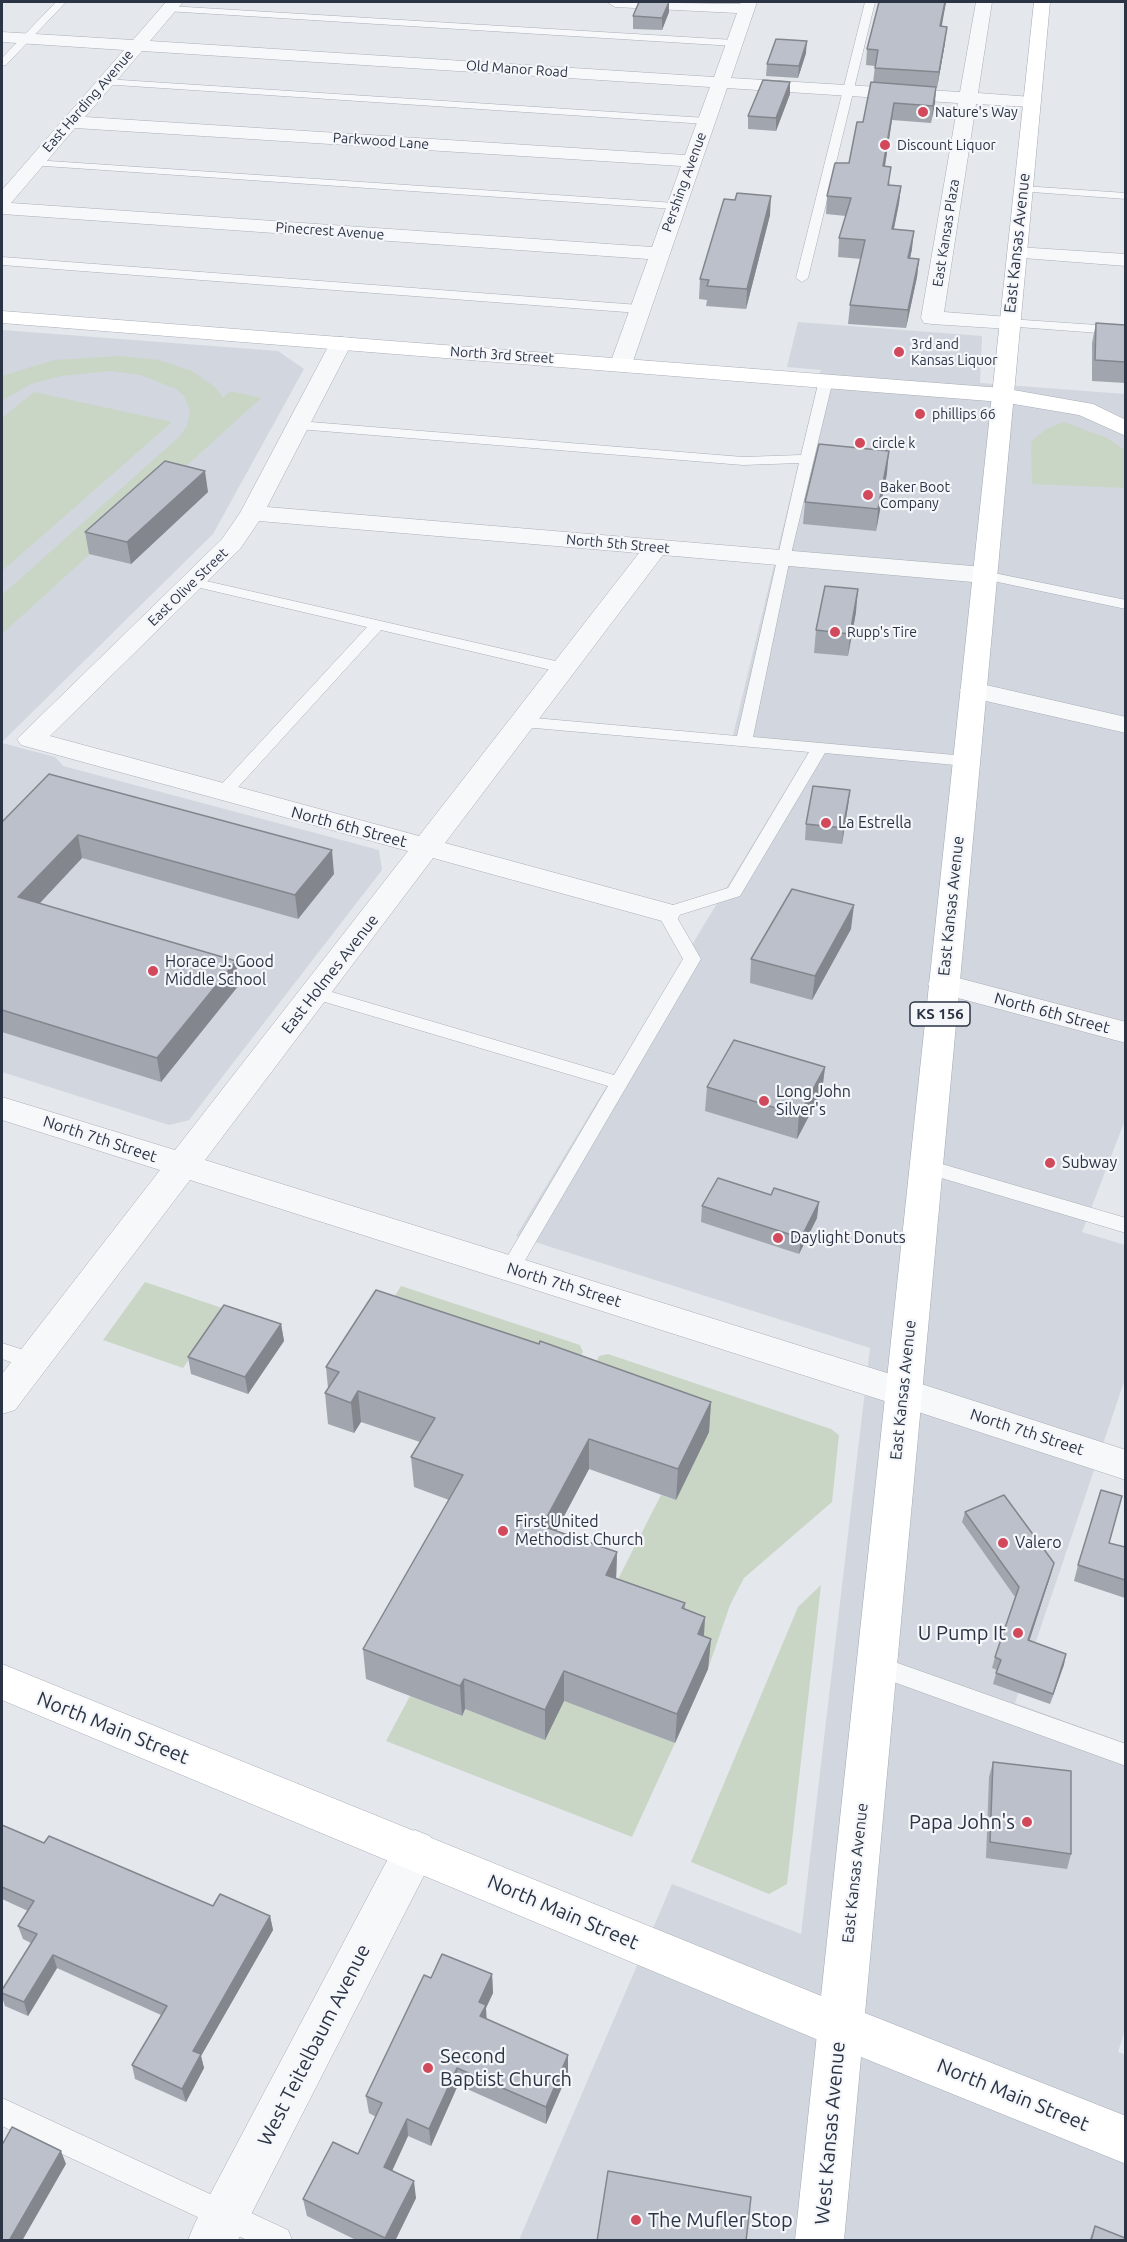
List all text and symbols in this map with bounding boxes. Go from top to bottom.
street label: East Harding Avenue [39,46,137,156]
street label: Old Manor Road [465,57,569,81]
place label: Nature's Way [935,104,1018,120]
marker: Nature's Way [916,105,930,119]
street label: Parkwood Lane [332,129,430,153]
street label: Pershing Avenue [658,130,710,234]
place label: Discount Liquor [897,137,996,153]
marker: Discount Liquor [878,138,892,152]
street label: East Kansas Avenue [1000,172,1034,314]
street label: East Kansas Plaza [929,178,963,288]
street label: Pinecrest Avenue [275,219,385,243]
place label: 3rd and Kansas Liquor [911,336,997,368]
street label: North 3rd Street [450,343,554,367]
marker: 3rd and Kansas Liquor [892,345,906,359]
place label: phillips 66 [932,406,996,422]
marker: phillips 66 [913,407,927,421]
place label: circle k [872,435,915,451]
marker: circle k [853,436,867,450]
place label: Baker Boot Company [880,479,950,512]
marker: Baker Boot Company [861,488,875,502]
street label: North 5th Street [566,531,670,557]
street label: East Olive Street [145,545,231,629]
place label: Rupp's Tire [847,624,917,640]
marker: Rupp's Tire [828,625,842,639]
street label: North 6th Street [289,802,409,852]
place label: La Estrella [838,813,912,833]
marker: La Estrella [819,816,833,830]
street label: East Kansas Avenue [934,835,968,977]
street label: East Holmes Avenue [278,911,382,1037]
place label: Horace J. Good Middle School [165,952,274,990]
marker: Horace J. Good Middle School [146,964,160,978]
street label: North 6th Street [992,988,1112,1038]
road number: KS 156 [910,1002,970,1026]
place label: Long John Silver's [776,1082,851,1120]
marker: Long John Silver's [757,1094,771,1108]
street label: North 7th Street [41,1112,159,1166]
place label: Subway [1062,1153,1117,1173]
marker: Subway [1043,1156,1057,1170]
place label: Daylight Donuts [790,1228,906,1248]
marker: Daylight Donuts [771,1231,785,1245]
street label: North 7th Street [504,1258,624,1312]
street label: East Kansas Avenue [886,1319,920,1461]
street label: North 7th Street [968,1405,1086,1459]
place label: First United Methodist Church [515,1512,643,1550]
marker: First United Methodist Church [496,1524,510,1538]
place label: Valero [1015,1533,1062,1553]
marker: Valero [996,1536,1010,1550]
place label: U Pump It [918,1621,1006,1645]
marker: U Pump It [1011,1626,1025,1640]
street label: North Main Street [34,1687,192,1769]
street label: East Kansas Avenue [838,1802,872,1944]
place label: Papa John's [909,1810,1015,1834]
marker: Papa John's [1020,1815,1034,1829]
street label: North Main Street [484,1869,642,1955]
street label: West Teitelbaum Avenue [253,1940,375,2150]
street label: West Kansas Avenue [810,2040,850,2226]
place label: Second Baptist Church [440,2044,572,2091]
street label: North Main Street [934,2054,1092,2136]
marker: Second Baptist Church [421,2061,435,2075]
place label: The Mufler Stop [648,2208,793,2232]
marker: The Mufler Stop [629,2213,643,2227]

